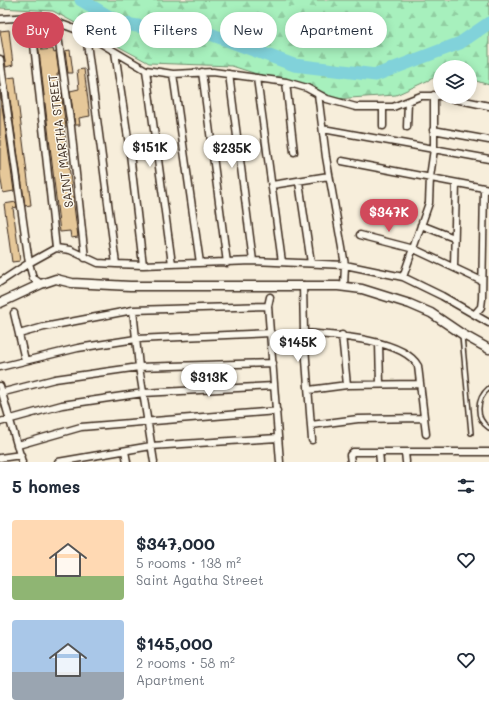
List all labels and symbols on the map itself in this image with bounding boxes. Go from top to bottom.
street label: SAINT MARTHA STREET [44,73,76,209]
pin: $151K [122,134,178,168]
pin: $235K [204,135,260,169]
pin: $347K [361,199,417,233]
pin: $145K [270,329,326,363]
pin: $313K [181,364,237,398]

